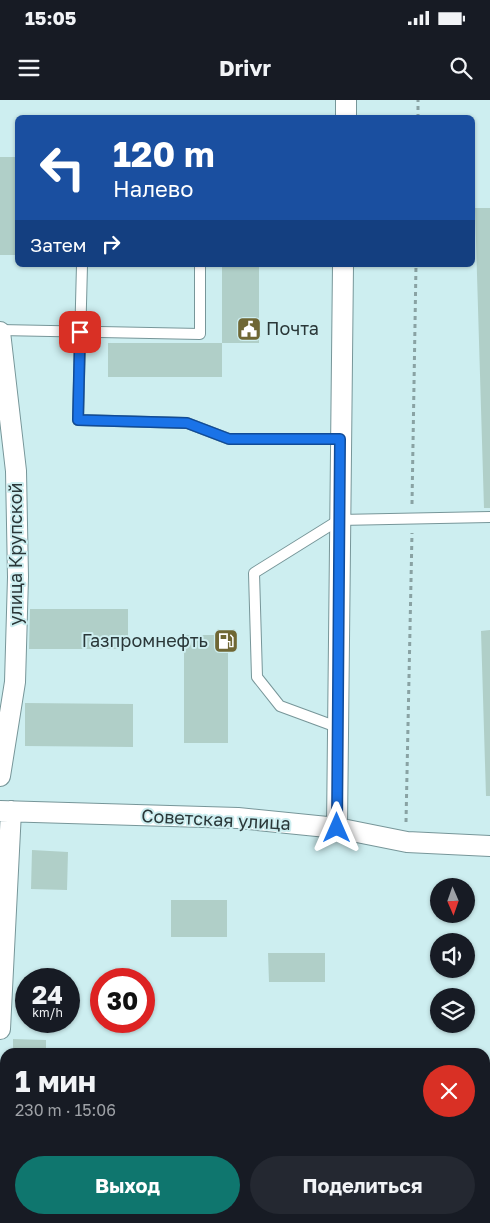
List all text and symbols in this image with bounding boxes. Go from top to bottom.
text: 15:05 [25,6,76,29]
icon: menu [15,54,43,82]
text: Drivr [219,54,271,81]
icon: search [447,54,475,82]
text: 120 m [113,133,215,175]
icon: left [30,135,95,200]
text: Налево [113,175,193,202]
icon: right [97,230,125,258]
text: Затем [30,233,87,256]
pin [59,311,101,353]
public building icon: Почта [236,316,262,342]
place label: Почта [266,317,319,339]
icon: arrive [66,318,94,346]
street label: улица Крупской [4,482,26,626]
fuel station icon: Газпромнефть [213,628,239,654]
place label: Газпромнефть [82,629,208,651]
position arrow [310,801,362,853]
street label: Советская улица [141,804,291,834]
north arrow [430,878,475,922]
map controls [430,878,475,1033]
button: sound [430,933,475,978]
speed limit sign: 30 [90,968,155,1033]
text: 24 [32,979,63,1010]
button: layers [430,988,475,1033]
text: km/h [32,1005,63,1020]
text: 1 мин [15,1063,96,1099]
button: close [423,1065,475,1117]
text: 230 m · 15:06 [15,1100,116,1120]
button: Выход [15,1156,240,1214]
button: Поделиться [250,1156,475,1214]

